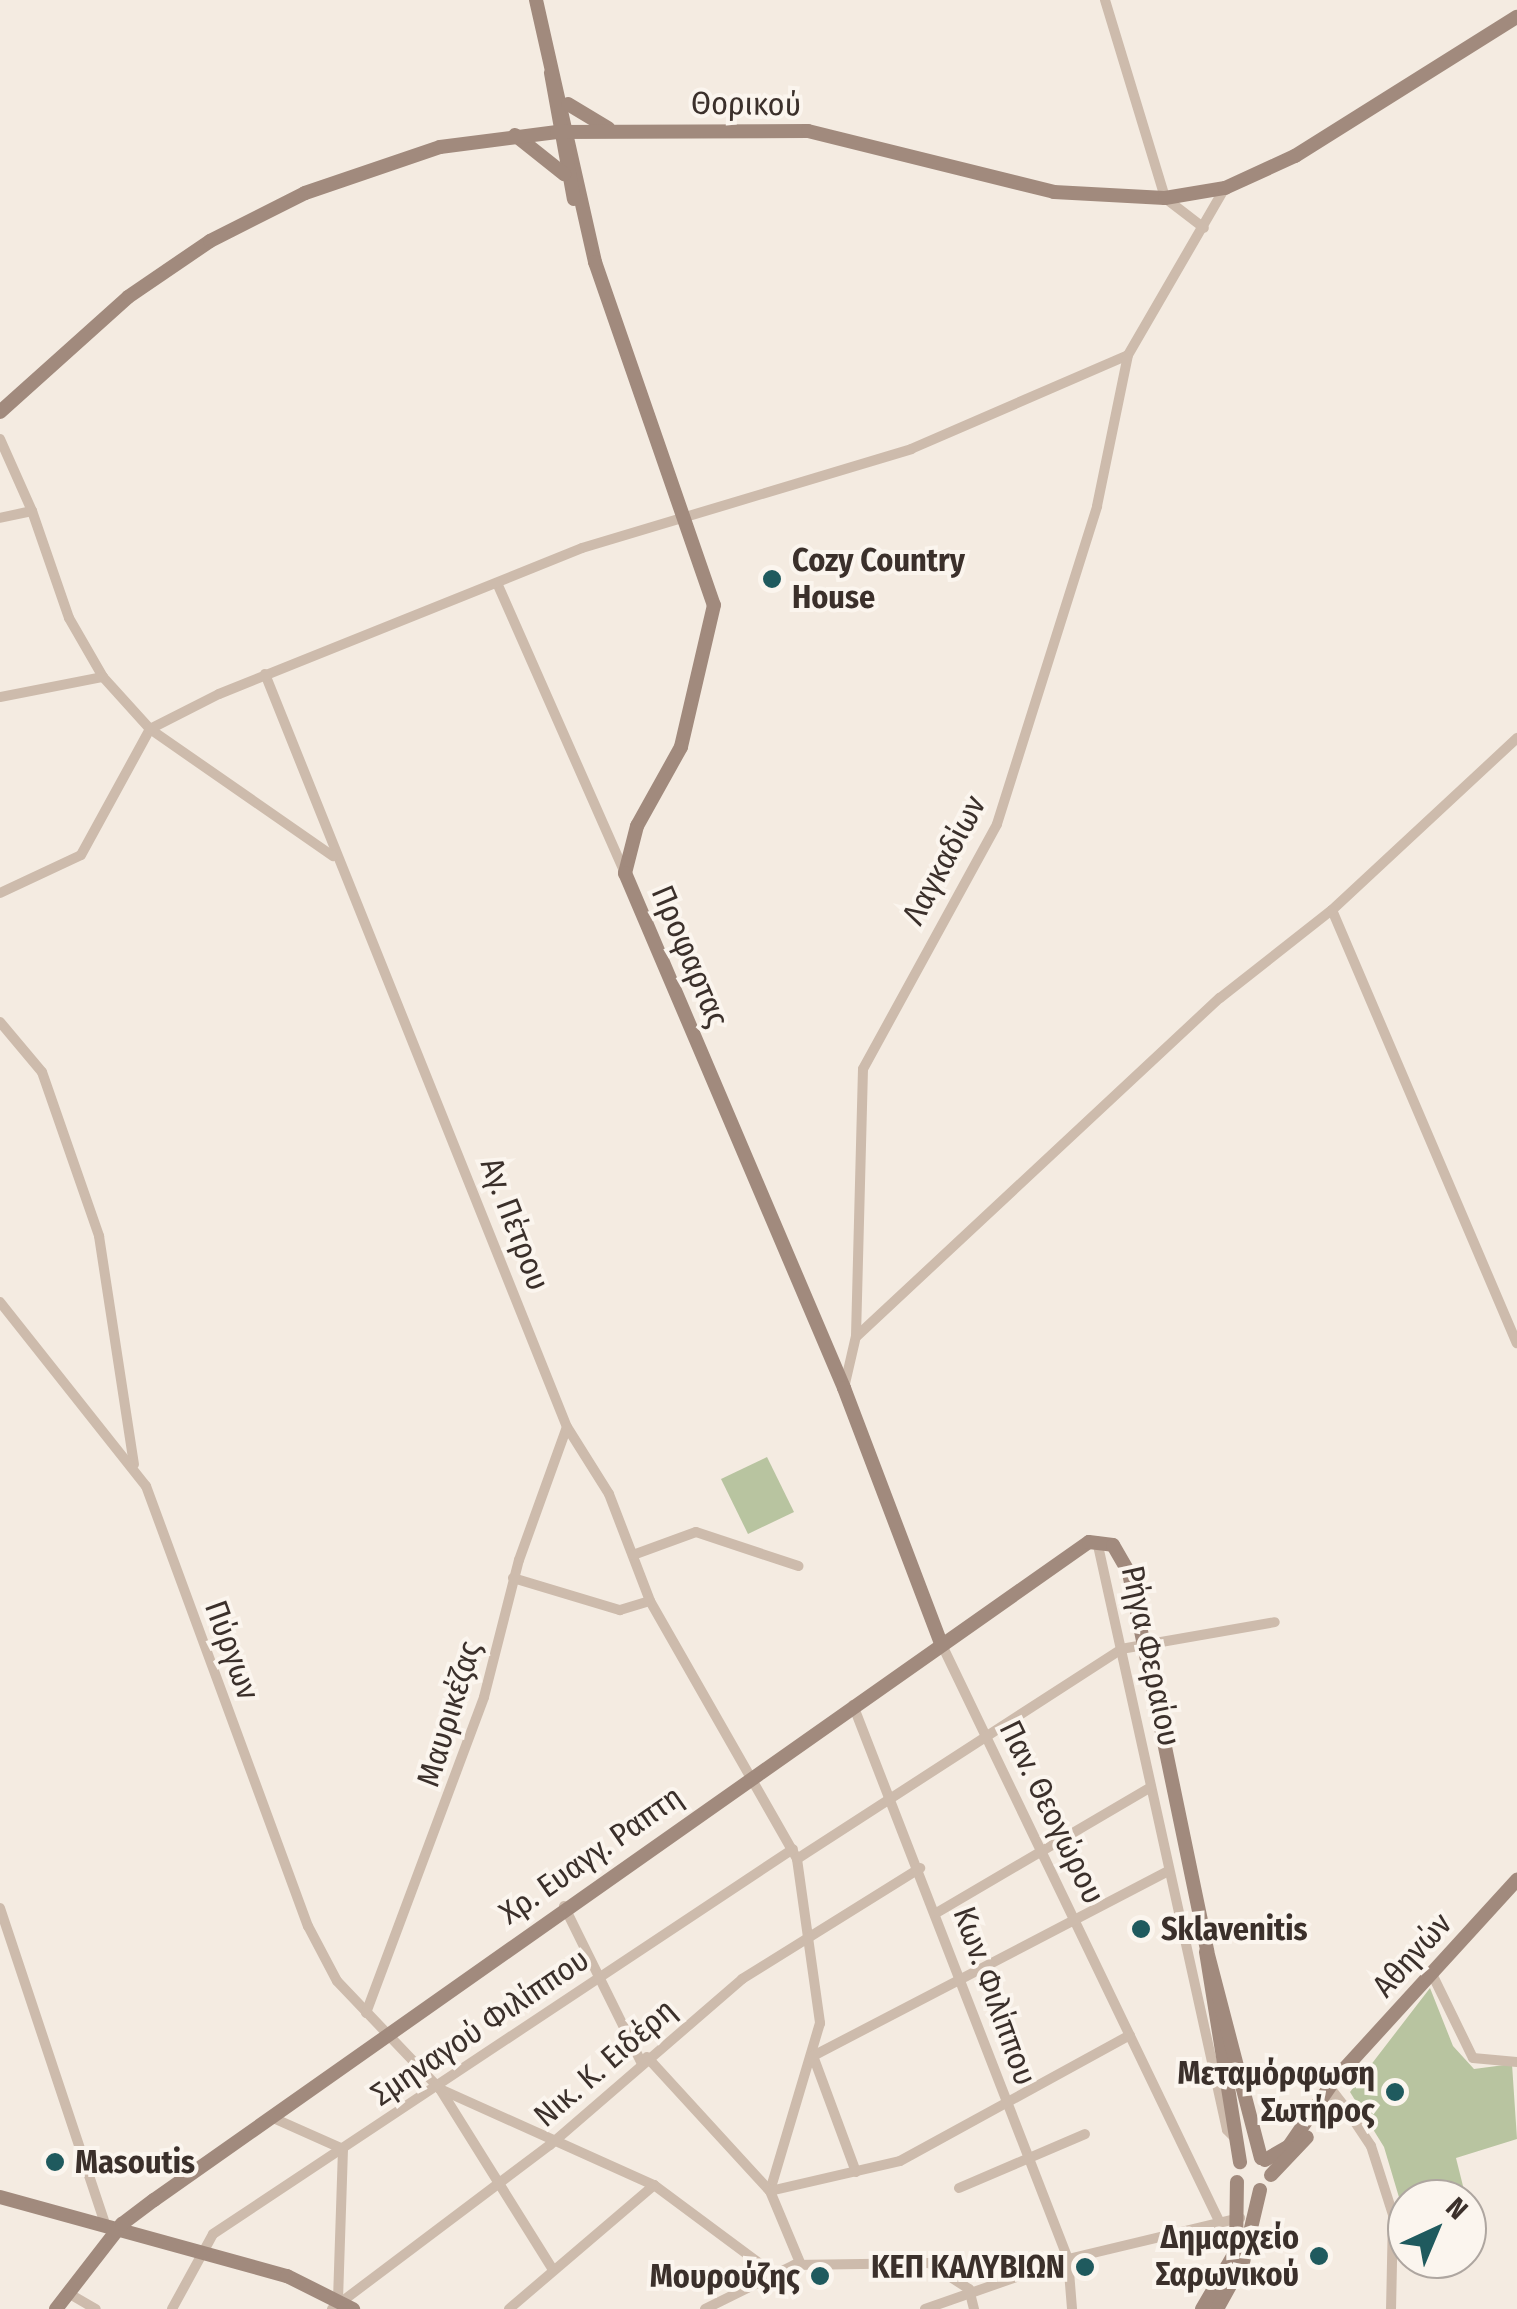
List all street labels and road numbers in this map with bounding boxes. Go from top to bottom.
street label: Θορικού [691,84,801,124]
street label: Λαγκαδίων [894,789,994,931]
street label: Προφαρτας [643,880,737,1032]
street label: Αγ. Πέτρου [472,1152,558,1296]
street label: Ρήγα Φεραίου [1113,1562,1189,1750]
street label: Πύργων [196,1595,268,1705]
street label: Μαυρικέζας [409,1637,489,1791]
street label: Παν. Θεογώρου [991,1714,1113,1910]
street label: Χρ. Ευαγγ. Ραπτη [492,1778,690,1932]
street label: Κων. Φιλίππου [945,1902,1045,2090]
street label: Αθηνών [1364,1905,1460,2005]
street label: Σμηναγού Φιλίππου [364,1940,596,2114]
street label: Νικ. Κ. Ειδέρη [526,1991,684,2135]

